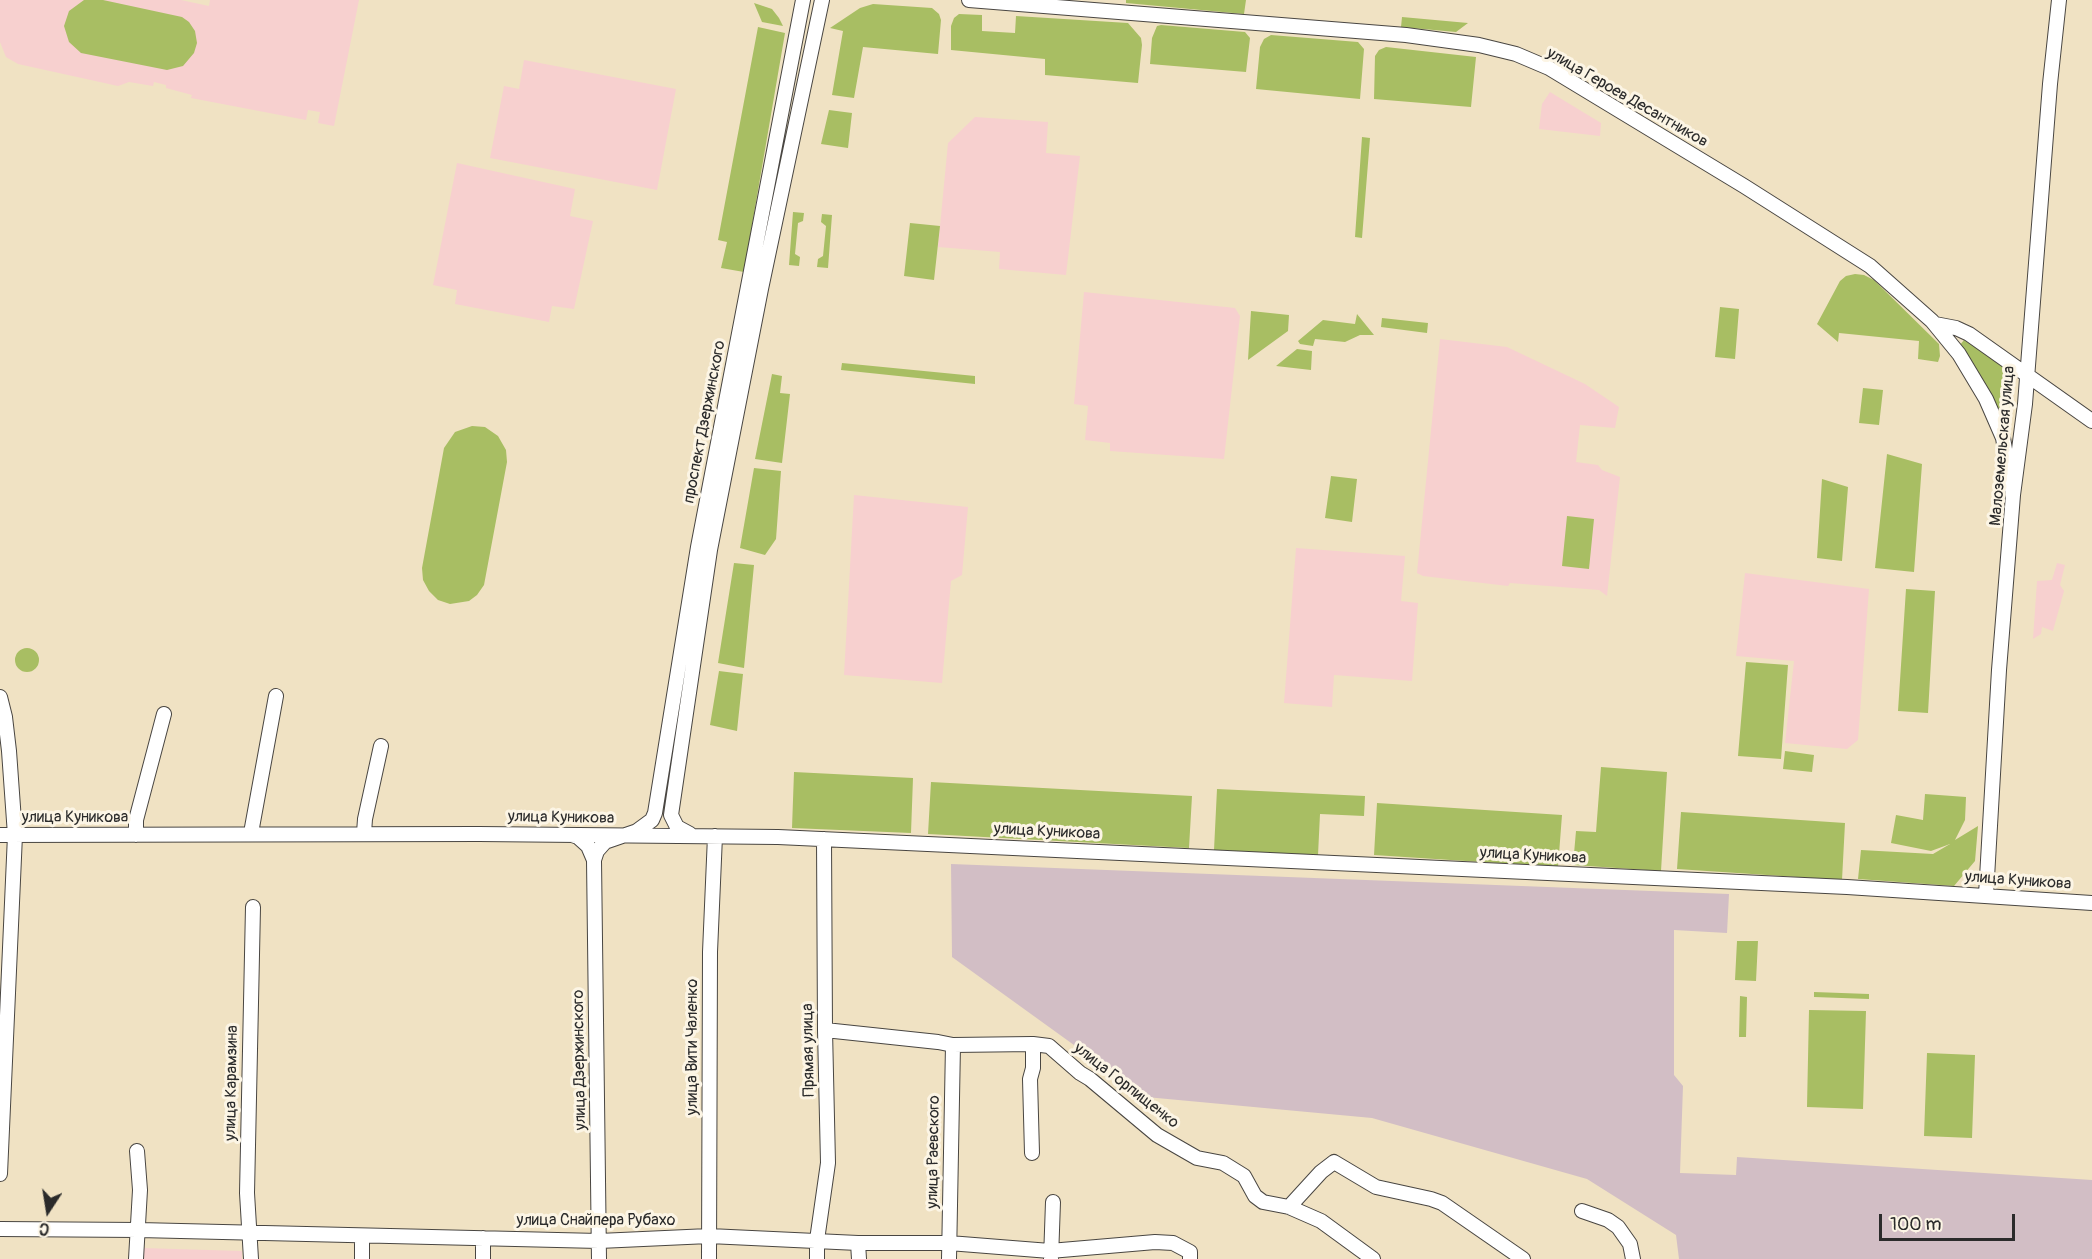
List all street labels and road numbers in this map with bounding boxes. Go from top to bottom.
street label: улица Героев Десантников [1543,44,1711,152]
street label: проспект Дзержинского [680,339,730,505]
street label: Малоземельская улица [1986,365,2020,527]
street label: улица Куникова [508,807,614,829]
street label: улица Куникова [22,808,128,828]
street label: улица Куникова [993,820,1101,844]
street label: улица Куникова [1479,844,1587,868]
street label: улица Куникова [1964,868,2072,894]
street label: улица Вити Чаленко [683,979,703,1115]
street label: улица Дзержинского [569,990,591,1130]
street label: Прямая улица [799,1003,819,1097]
street label: улица Карамзина [221,1025,243,1141]
street label: улица Горпищенко [1070,1039,1182,1133]
street label: улица Раевского [923,1095,945,1209]
street label: улица Снайпера Рубахо [517,1211,675,1231]

